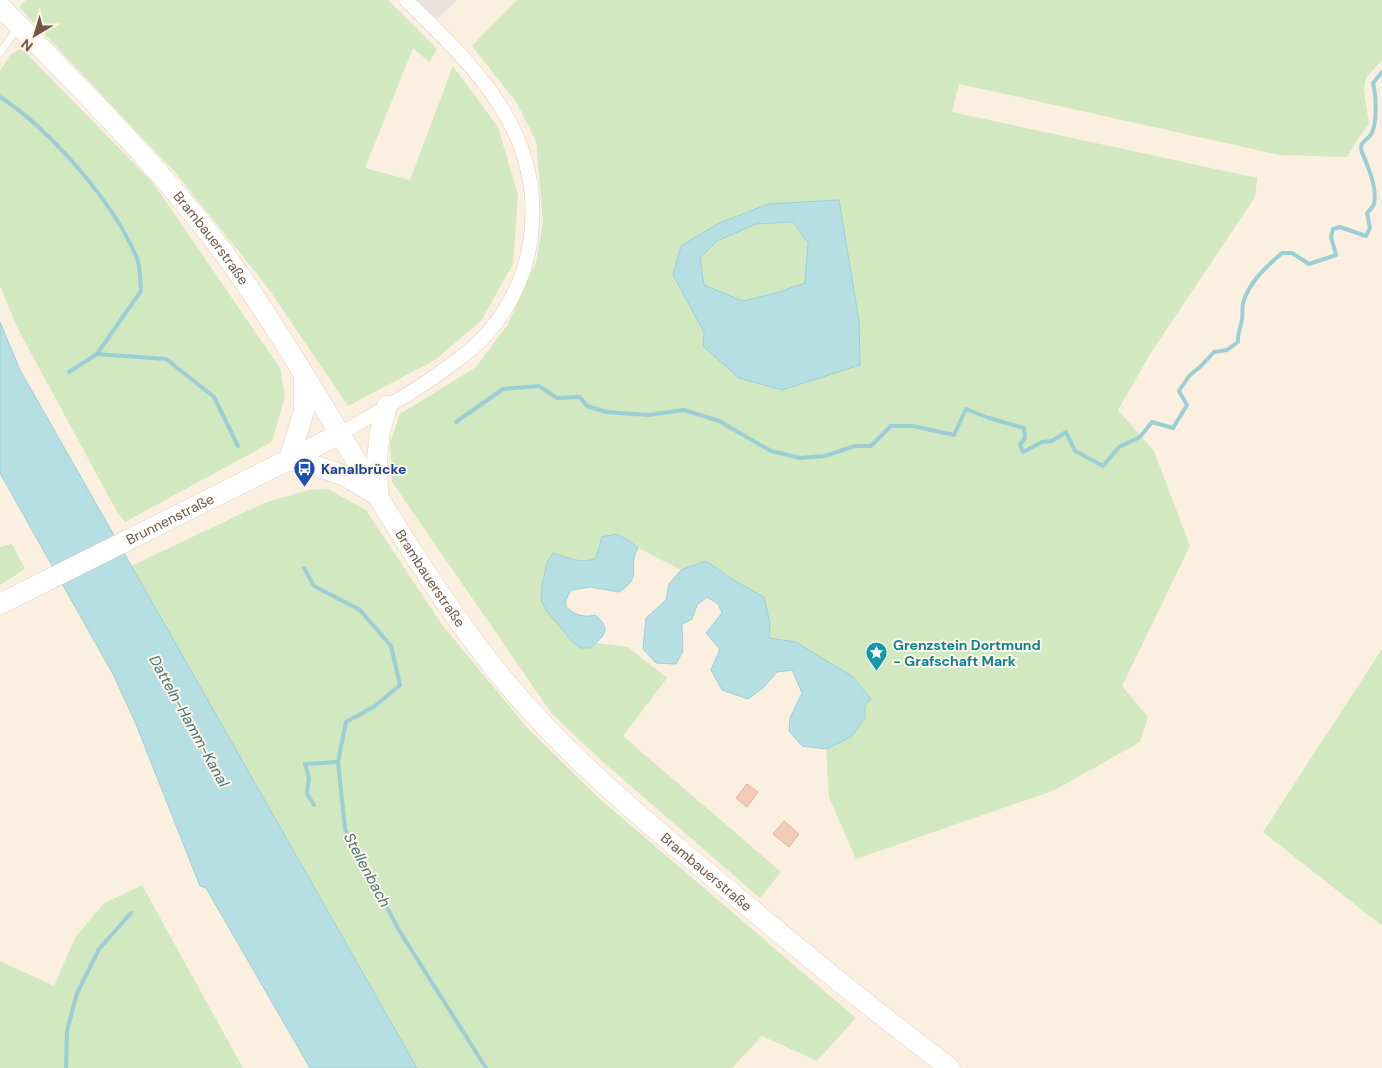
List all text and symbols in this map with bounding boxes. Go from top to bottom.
north arrow [10,10,60,60]
text: N [17,35,37,55]
street label: Brambauerstraße [169,188,253,288]
bus stop icon: Kanalbrücke [293,457,317,488]
place label: Kanalbrücke [321,460,406,478]
street label: Brunnenstraße [123,490,217,549]
street label: Brambauerstraße [391,526,469,631]
place label: Grenzstein Dortmund - Grafschaft Mark [893,636,1041,670]
place icon: Grenzstein Dortmund - Grafschaft Mark [865,641,889,672]
water label: Datteln-Hamm-Kanal [144,651,234,791]
water label: Stellenbach [339,829,395,911]
street label: Brambauerstraße [657,829,756,915]

